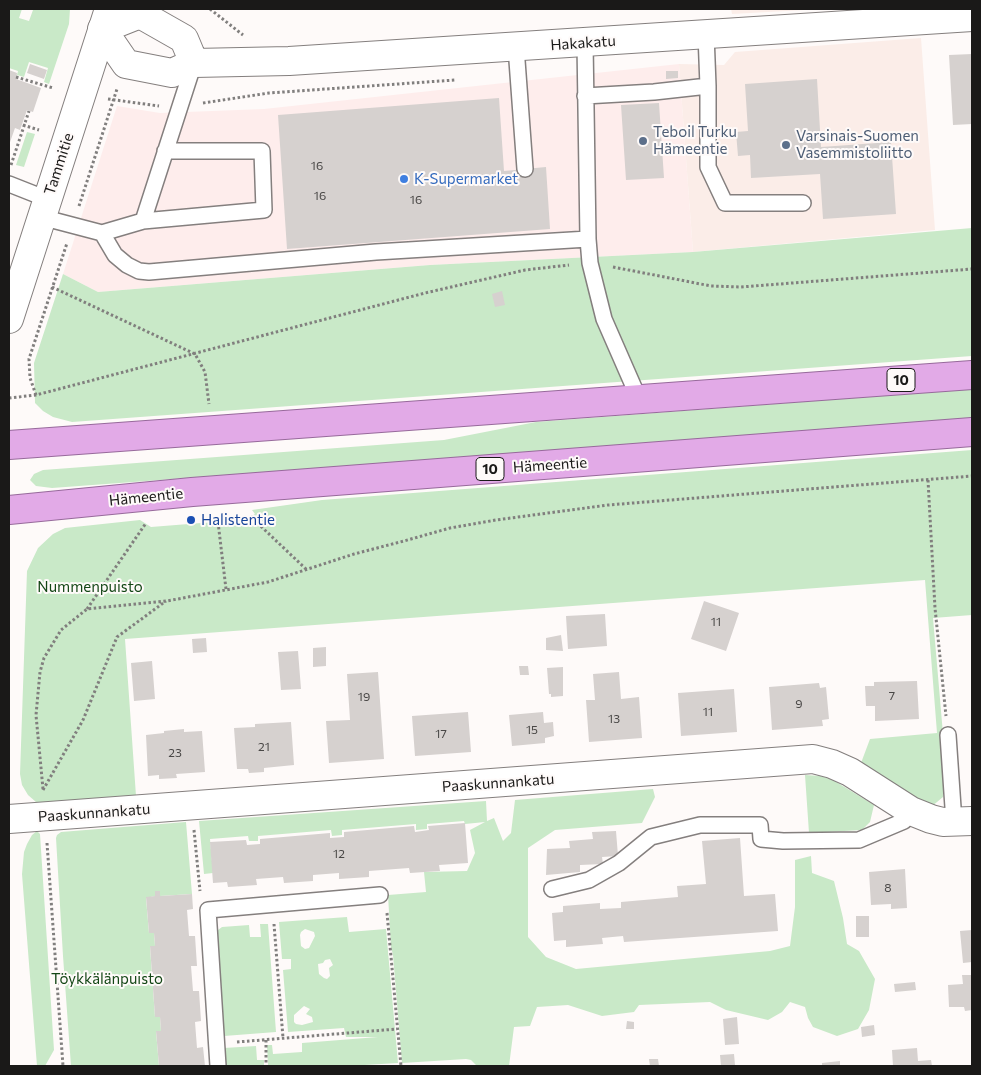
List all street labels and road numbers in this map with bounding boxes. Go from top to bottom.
street label: Hakakatu [550,32,616,54]
street label: Tammitie [41,131,77,197]
road number: 10 [887,368,915,392]
street label: Hämeentie [512,453,588,477]
road number: 10 [476,458,504,480]
street label: Hämeentie [108,484,184,510]
street label: Paaskunnankatu [441,770,555,796]
street label: Paaskunnankatu [37,800,151,826]

